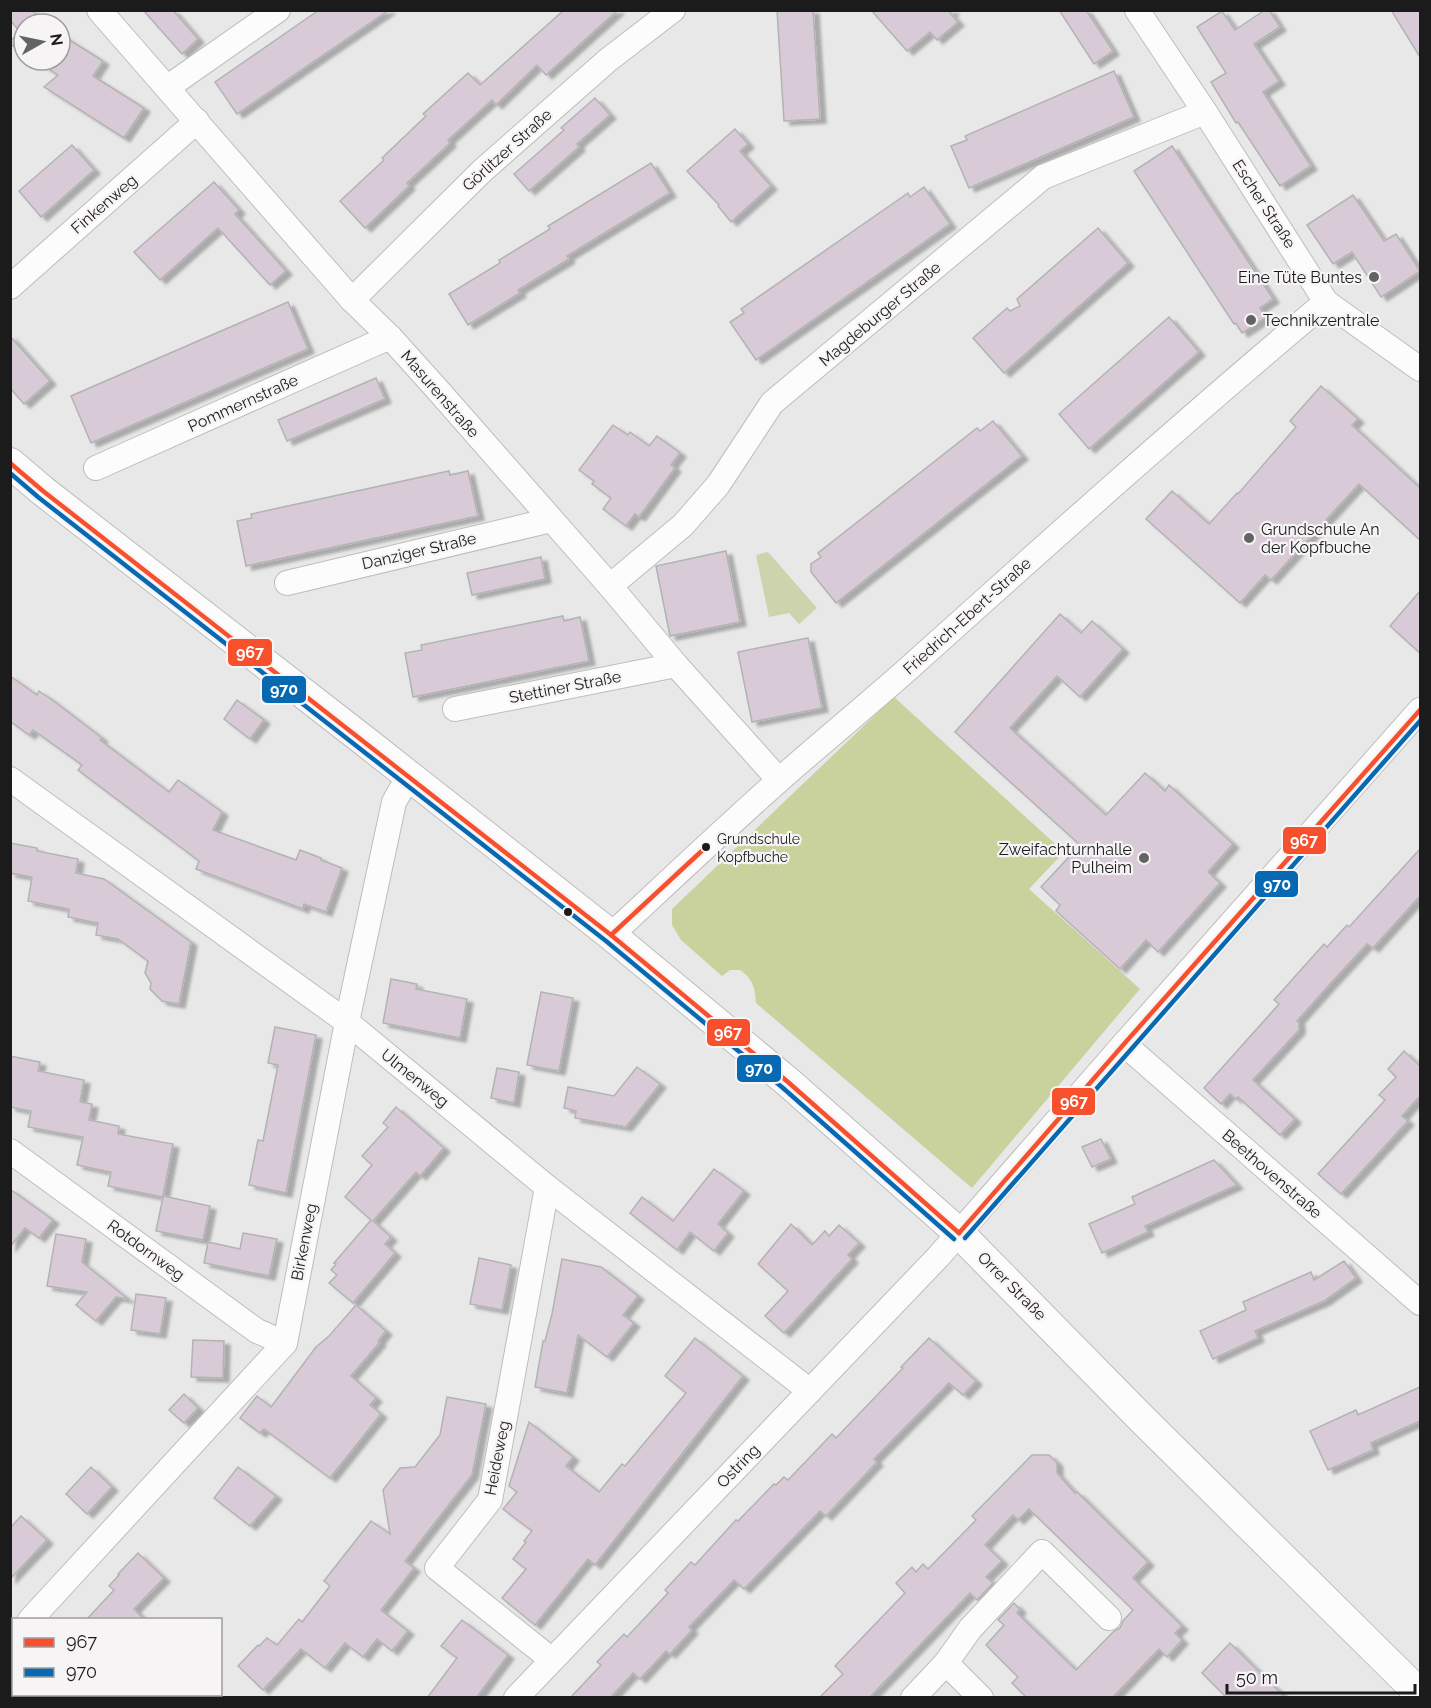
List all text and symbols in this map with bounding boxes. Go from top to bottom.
north arrow [12,12,72,72]
text: N [46,32,67,47]
street label: Görlitzer Straße [458,105,556,195]
street label: Escher Straße [1228,156,1300,252]
street label: Finkenweg [67,170,141,238]
street label: Magdeburger Straße [815,258,945,370]
place label: Eine Tüte Buntes [1238,268,1362,287]
marker: Eine Tüte Buntes [1367,270,1381,284]
place label: Technikzentrale [1263,311,1380,330]
marker: Technikzentrale [1244,313,1258,327]
street label: Masurenstraße [397,346,483,442]
street label: Pommernstraße [185,370,301,436]
place label: Grundschule An der Kopfbuche [1261,520,1380,557]
street label: Danziger Straße [360,529,478,573]
marker: Grundschule An der Kopfbuche [1242,531,1256,545]
street label: Friedrich-Ebert-Straße [899,554,1035,678]
line badge: 967 [227,638,273,667]
text: 967 [236,643,264,662]
street label: Stettiner Straße [507,667,623,707]
line badge: 970 [261,675,307,704]
text: 970 [270,680,298,699]
line badge: 967 [1282,826,1327,855]
place label: Grundschule Kopfbuche [717,831,800,865]
text: 967 [1290,831,1318,850]
place label: Zweifachturnhalle Pulheim [999,840,1132,877]
marker: Grundschule Kopfbuche [700,841,712,853]
marker: Zweifachturnhalle Pulheim [1137,851,1151,865]
line badge: 970 [1254,870,1299,898]
text: 970 [1263,875,1291,894]
unlabelled marker [562,906,574,918]
line badge: 967 [706,1018,751,1047]
text: 967 [714,1023,742,1042]
street label: Ulmenweg [377,1045,453,1111]
line badge: 970 [736,1054,782,1083]
text: 970 [745,1059,773,1078]
line badge: 967 [1051,1087,1096,1116]
text: 967 [1060,1092,1088,1111]
street label: Beethovenstraße [1218,1126,1326,1222]
street label: Birkenweg [287,1202,321,1282]
street label: Rotdornweg [104,1216,188,1284]
street label: Orrer Straße [974,1248,1050,1324]
street label: Heideweg [480,1419,514,1497]
street label: Ostring [713,1440,763,1492]
legend [12,1618,222,1696]
text: 967 [66,1631,97,1652]
scale bar [1227,1657,1414,1695]
text: 970 [66,1661,97,1682]
text: 50 m [1236,1667,1278,1688]

